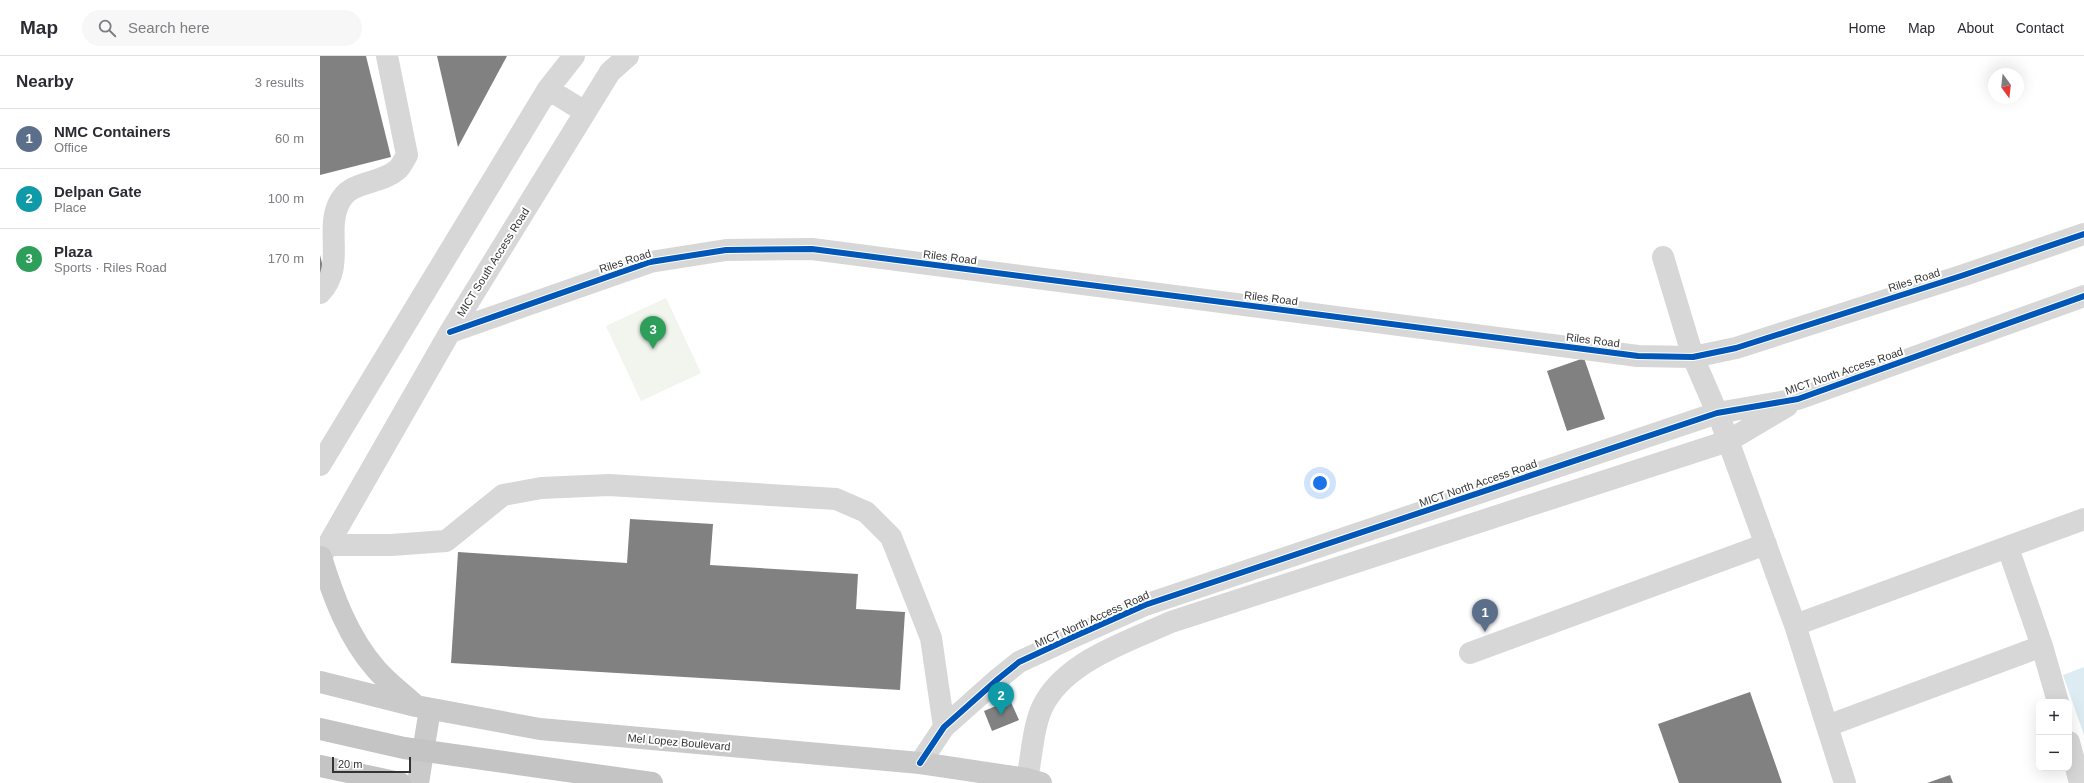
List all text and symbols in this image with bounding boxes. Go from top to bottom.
search box [82,10,362,46]
text: Map [20,17,58,38]
icon: search [96,17,118,39]
text: Search here [128,19,210,36]
text: Home [1849,20,1886,36]
text: Map [1908,20,1935,36]
text: About [1957,20,1994,36]
text: Contact [2016,20,2064,36]
north arrow [1988,68,2024,104]
text: Nearby [16,72,74,91]
text: 3 results [255,75,304,90]
text: NMC Containers [54,123,171,140]
text: 1 [25,131,33,146]
text: 60 m [275,131,304,146]
text: Office [54,140,88,155]
text: Delpan Gate [54,183,142,200]
text: 2 [25,191,33,206]
text: 100 m [268,191,304,206]
text: Place [54,200,87,215]
street label: MICT South Access Road [455,205,531,319]
text: Plaza [54,243,92,260]
street label: Riles Road [598,247,652,275]
street label: Riles Road [923,248,977,266]
text: 3 [25,251,33,266]
text: 170 m [268,251,304,266]
text: Sports · Riles Road [54,260,167,275]
street label: Riles Road [1887,266,1941,294]
street label: Riles Road [1244,289,1298,307]
pin: 3 [640,316,666,349]
street label: Riles Road [1566,331,1620,349]
street label: MICT North Access Road [1783,345,1905,397]
street label: MICT North Access Road [1417,457,1539,509]
your location [1310,473,1330,493]
street label: MICT North Access Road [1033,588,1151,650]
pin: 1 [1472,599,1498,632]
pin: 2 [988,682,1014,715]
map controls [2036,699,2072,771]
button: + [2036,699,2072,735]
street label: Mel Lopez Boulevard [627,732,731,752]
button: − [2036,735,2072,771]
scale bar [332,755,411,774]
text: 20 m [338,758,362,770]

